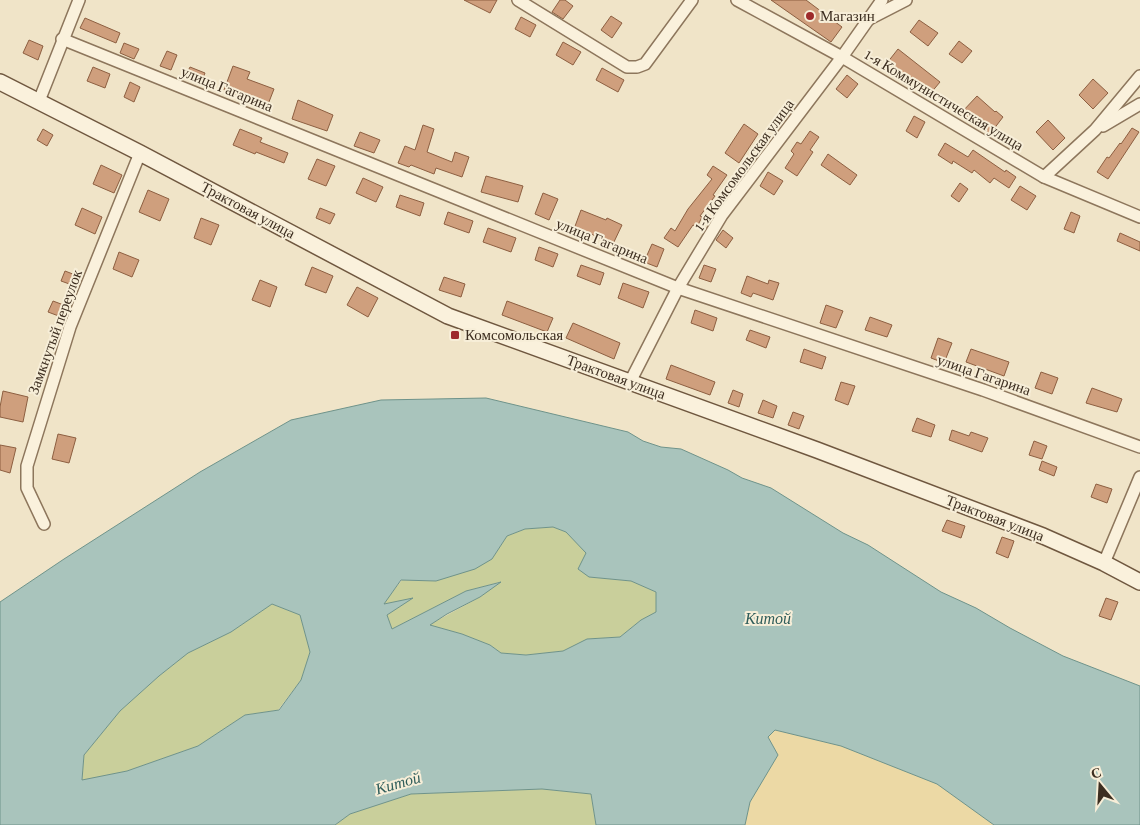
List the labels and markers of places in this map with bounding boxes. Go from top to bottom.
place label: Магазин [820,8,875,24]
marker: Магазин [804,10,816,22]
place label: Комсомольская [465,327,563,343]
marker: Комсомольская [449,329,461,341]

